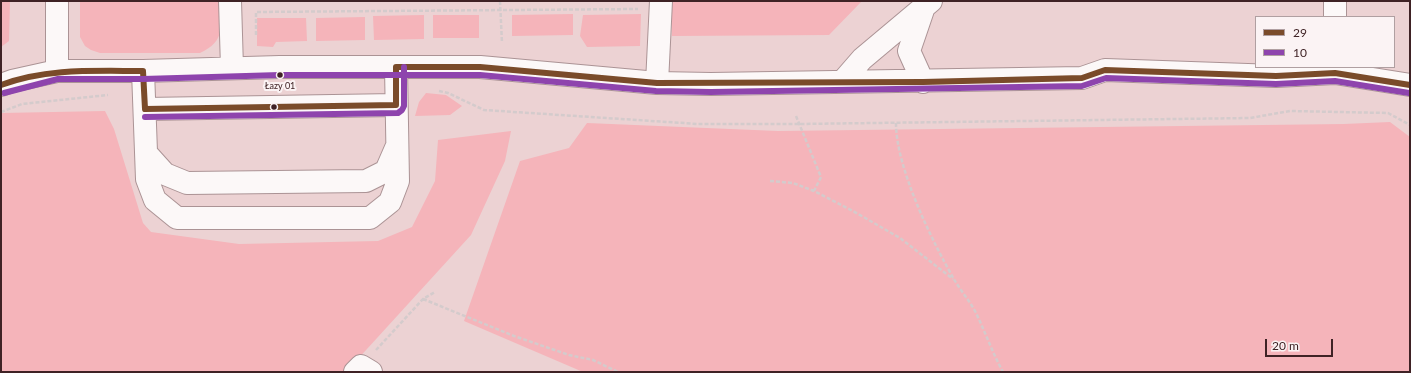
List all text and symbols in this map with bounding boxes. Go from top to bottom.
legend [1255,16,1395,68]
text: 29 [1293,25,1307,40]
text: 10 [1293,45,1307,60]
marker: Łazy 01 [275,70,285,80]
place label: Łazy 01 [265,81,295,91]
unlabelled marker [269,102,279,112]
scale bar [1267,331,1335,357]
text: 20 m [1272,338,1299,353]

